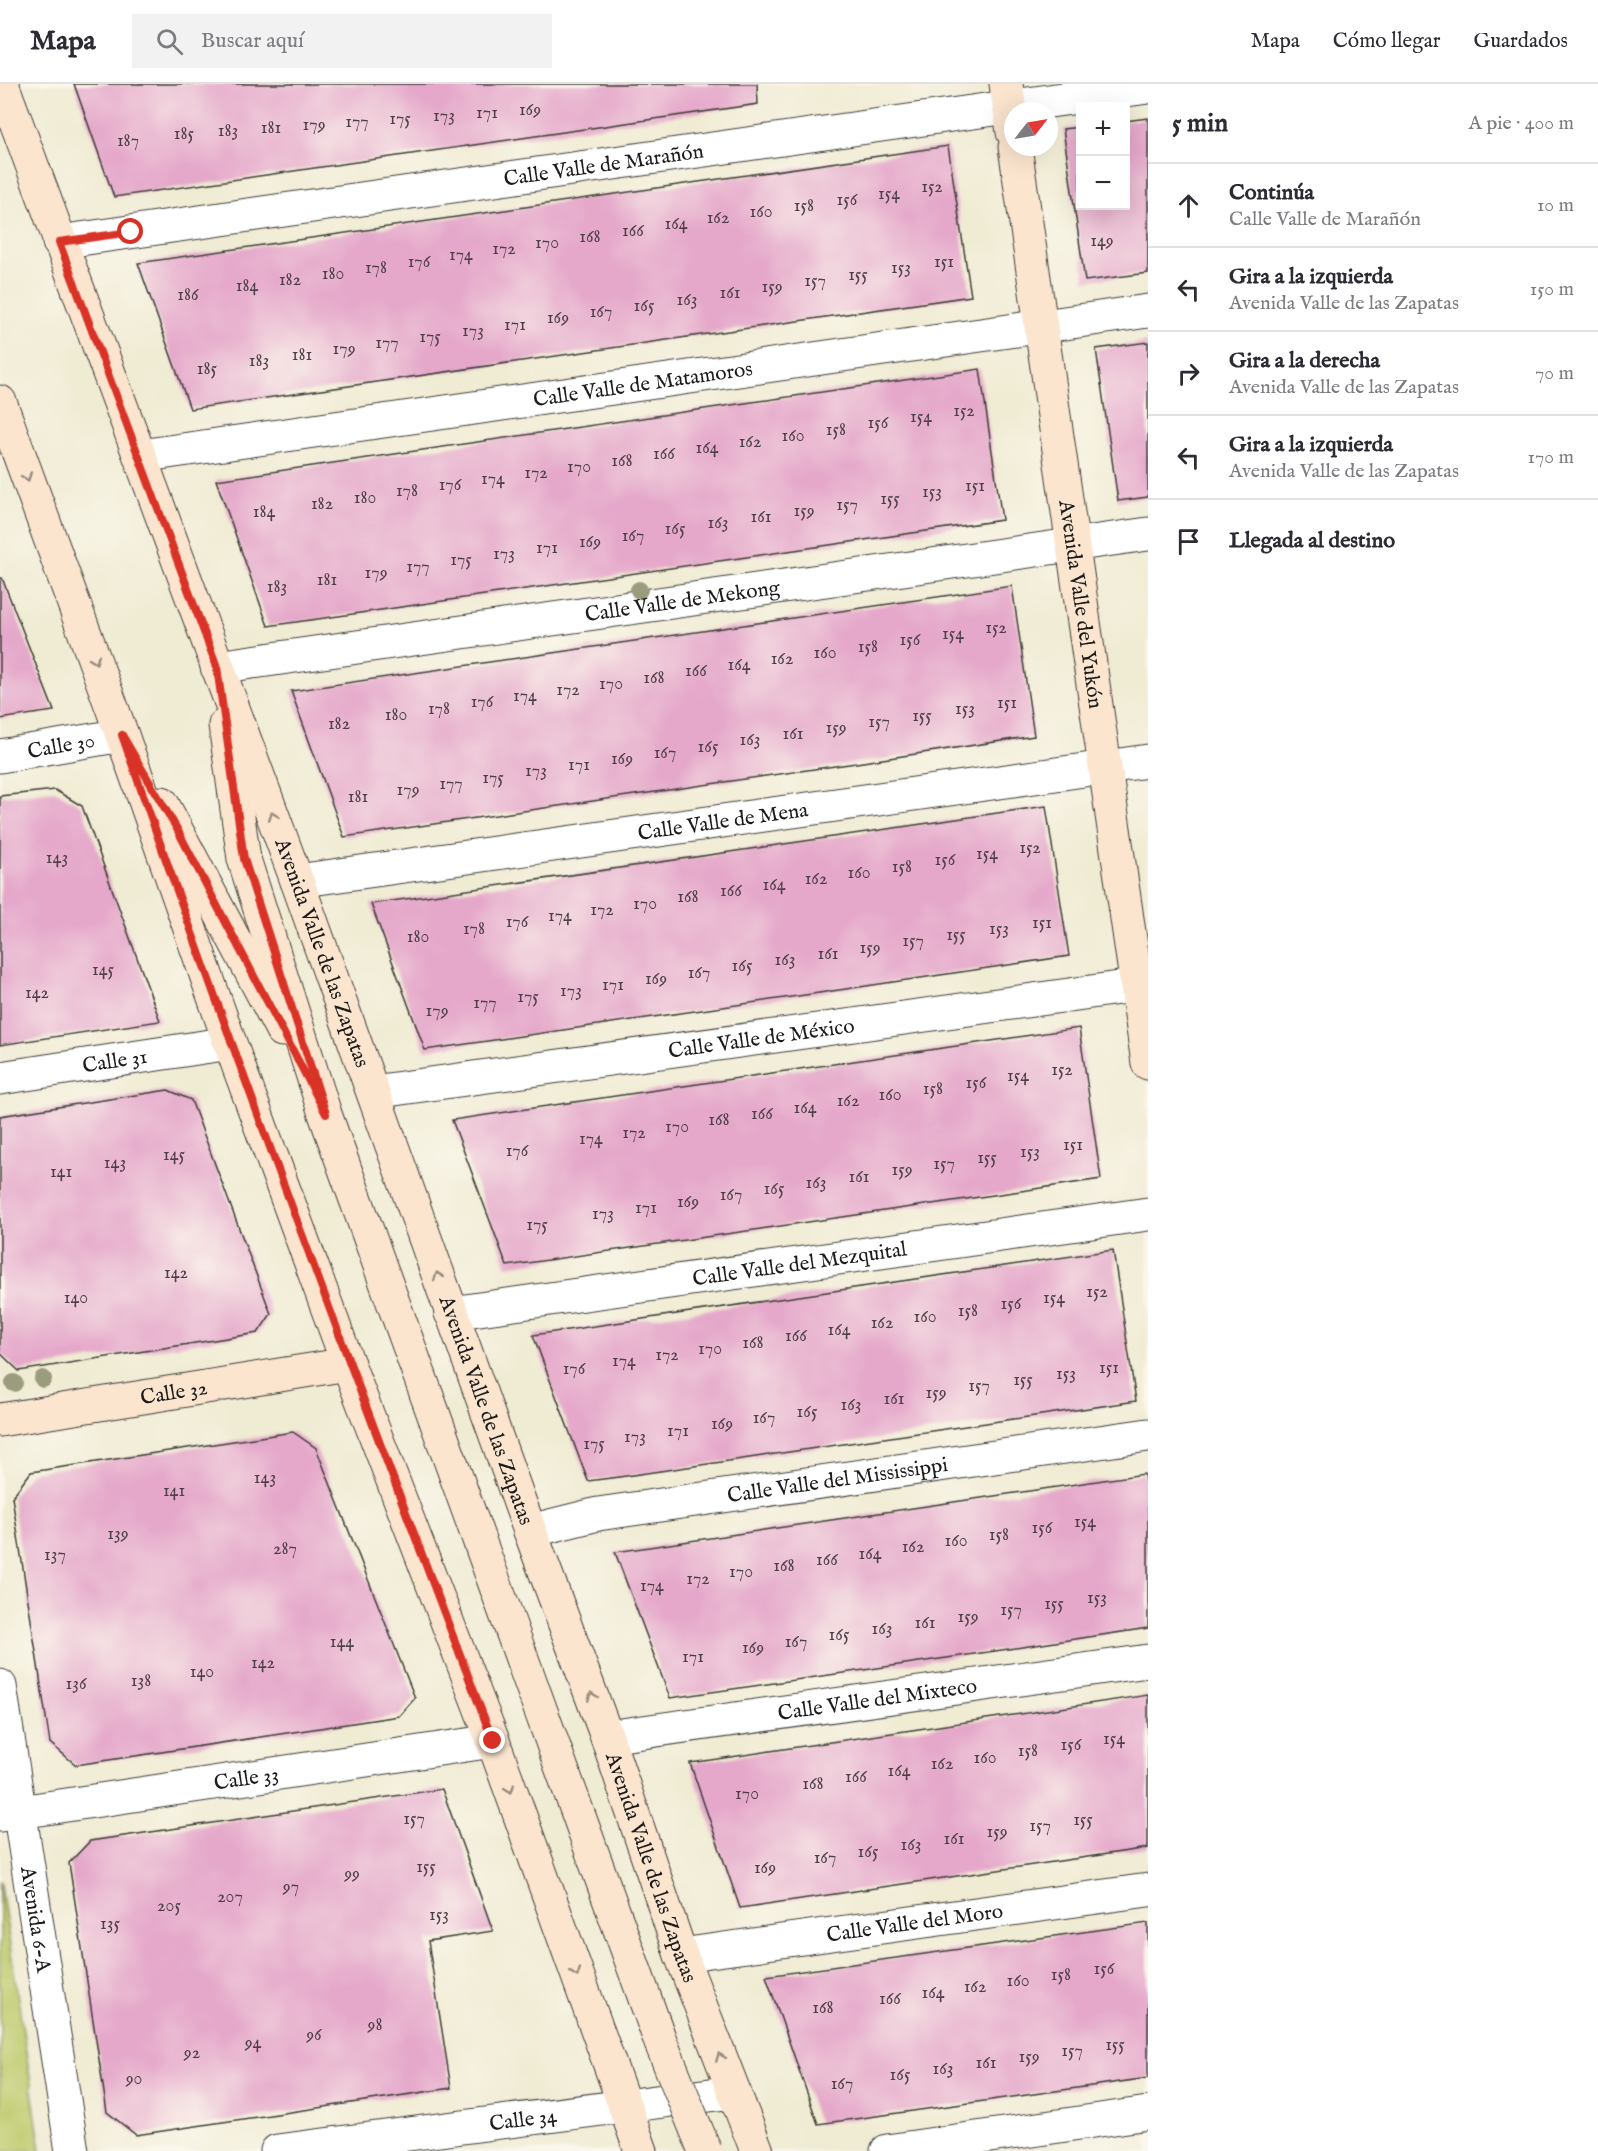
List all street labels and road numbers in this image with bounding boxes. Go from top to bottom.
street label: Calle Valle de Marañón [502,138,705,194]
street label: Calle Valle de Matamoros [532,356,754,414]
street label: Avenida Valle del Yukón [1051,497,1108,710]
street label: Calle Valle de Mekong [583,575,782,629]
street label: Calle 30 [26,728,97,766]
street label: Calle Valle de Mena [636,797,811,848]
street label: Avenida Valle de las Zapatas [267,834,375,1071]
street label: Calle Valle de México [667,1013,856,1066]
street label: Calle 31 [81,1044,149,1080]
street label: Calle Valle del Mezquital [691,1236,909,1294]
street label: Avenida Valle de las Zapatas [431,1291,539,1529]
street label: Calle 32 [139,1375,210,1412]
street label: Calle Valle del Mississippi [726,1452,950,1510]
street label: Calle Valle del Mixteco [776,1673,979,1728]
street label: Avenida Valle de las Zapatas [598,1748,702,1987]
street label: Calle 33 [212,1761,281,1798]
street label: Avenida 6-A [13,1864,56,1975]
street label: Calle Valle del Moro [825,1898,1005,1950]
street label: Calle 34 [488,2103,559,2138]

